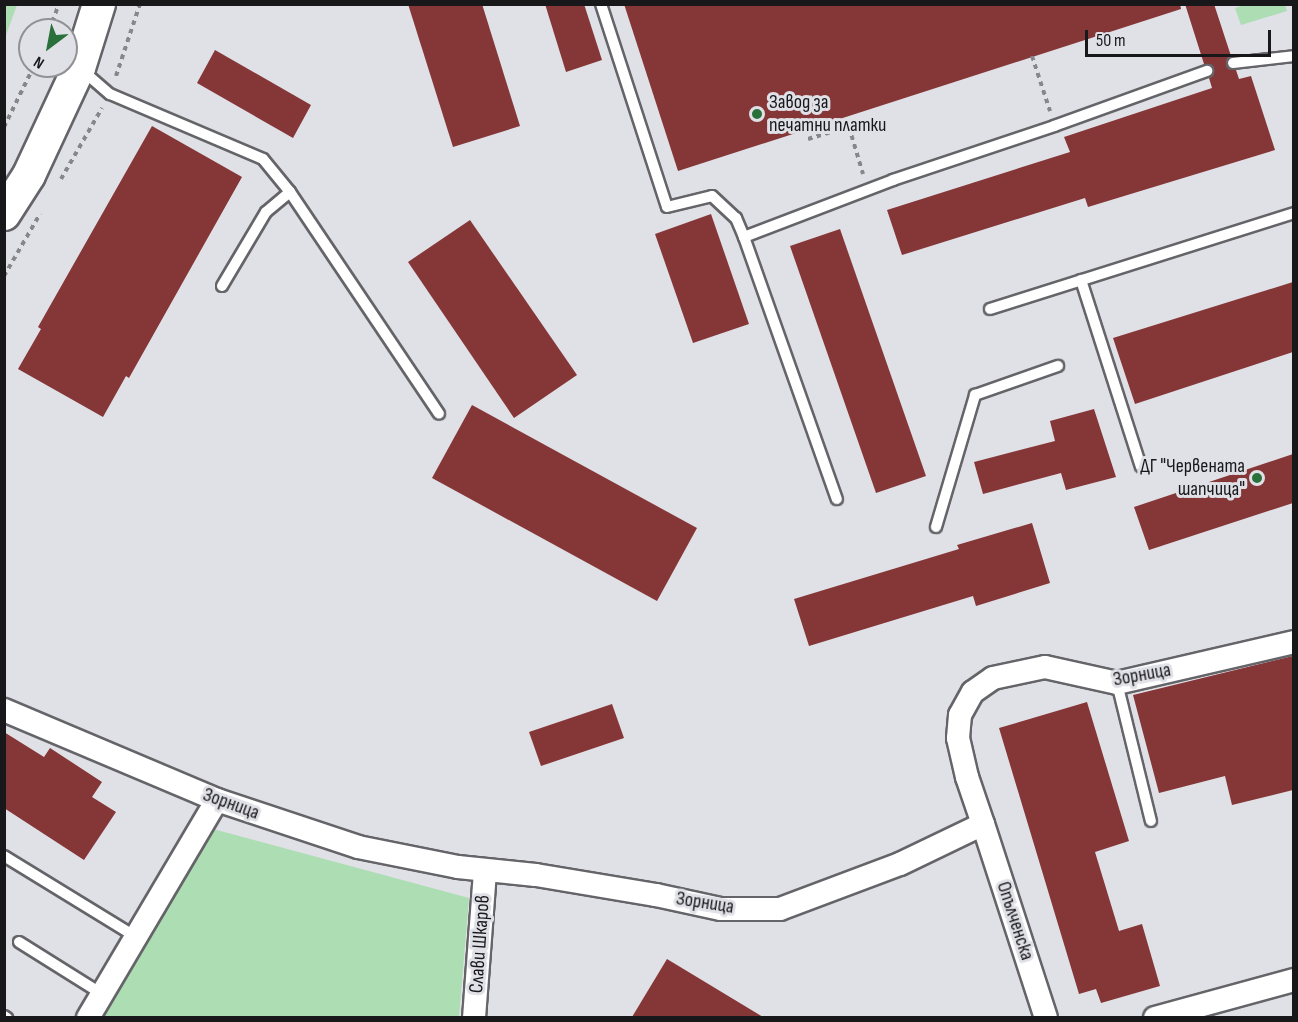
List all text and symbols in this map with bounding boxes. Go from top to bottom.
north arrow [18,18,78,78]
scale bar [1088,18,1274,56]
text: 50 m [1096,30,1126,51]
text: N [31,52,48,72]
place label: Завод за печатни платки [769,90,886,137]
marker: Завод за печатни платки [750,107,764,121]
place label: ДГ "Червената шапчица" [1140,454,1245,501]
marker: ДГ "Червената шапчица" [1250,471,1264,485]
street label: Зорница [1111,658,1173,692]
street label: Зорница [200,783,262,825]
street label: Опълченска [991,879,1039,963]
street label: Зорница [674,887,736,919]
street label: Слави Шкаров [465,894,495,994]

